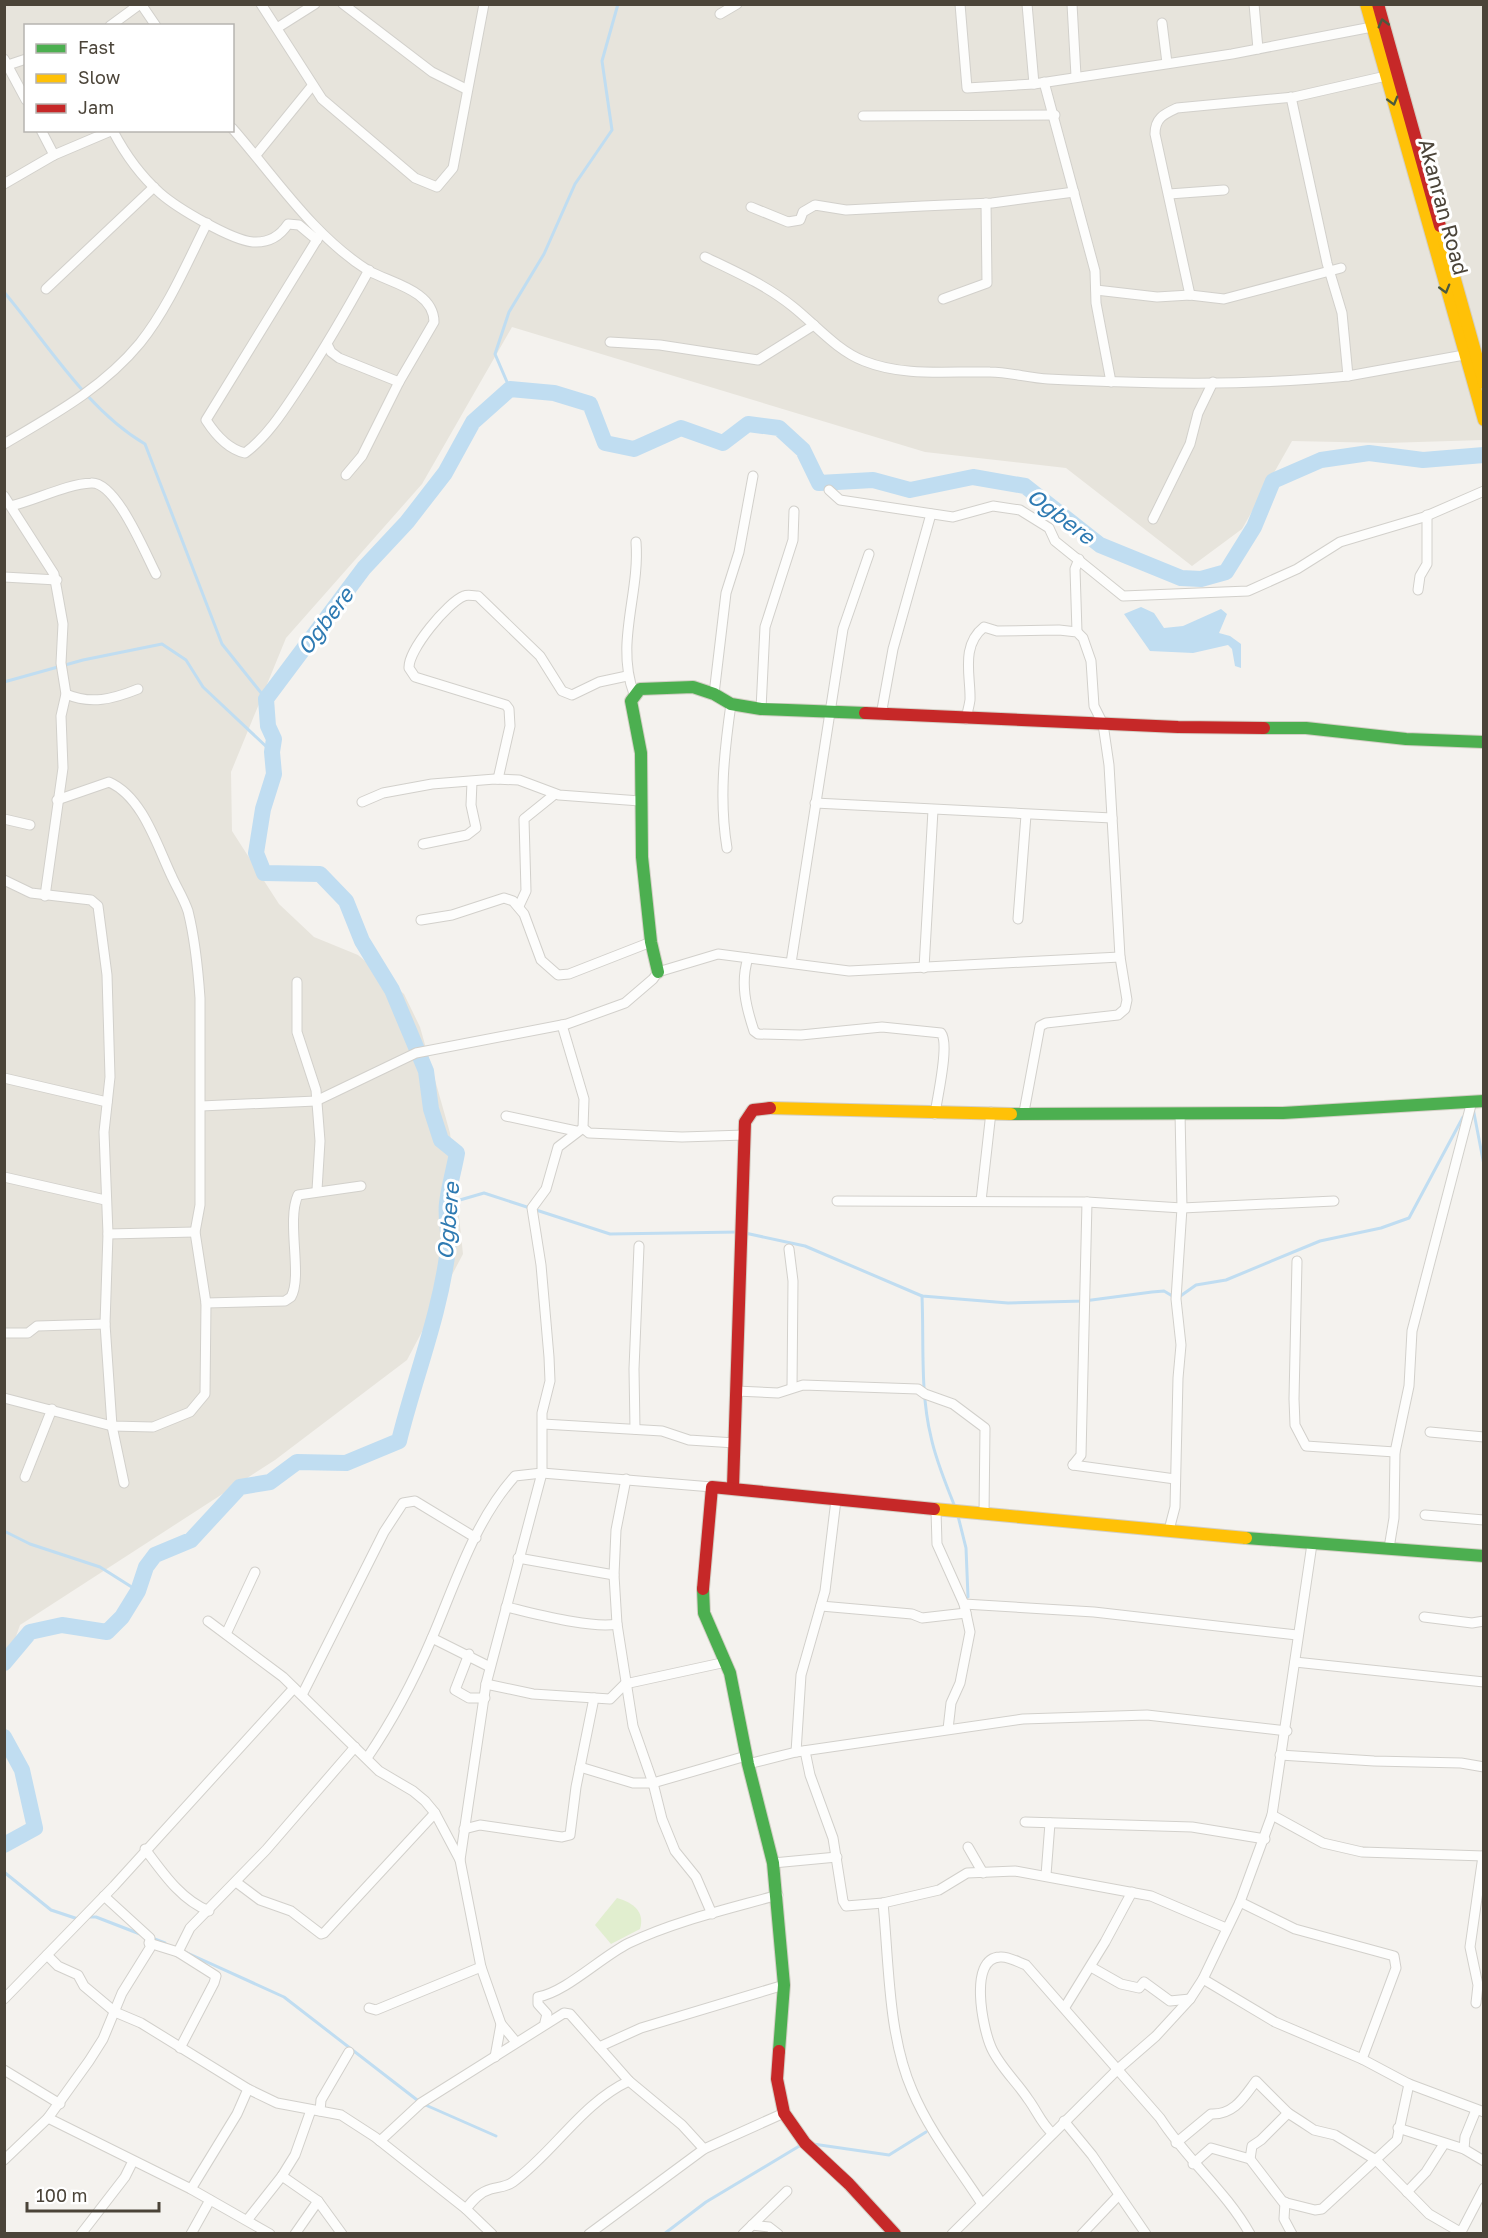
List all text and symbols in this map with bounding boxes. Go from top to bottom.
one-way arrow [1378,18,1390,29]
legend [24,24,234,132]
text: Fast [78,36,115,58]
text: Slow [78,66,121,88]
one-way arrow [1386,95,1398,106]
text: Jam [78,96,114,118]
street label: Akanran Road [1413,136,1475,278]
one-way arrow [1438,283,1450,294]
water label: Ogbere [1022,482,1102,551]
water label: Ogbere [291,580,360,660]
water label: Ogbere [431,1179,465,1261]
scale bar [27,2175,159,2213]
text: 100 m [36,2184,87,2206]

